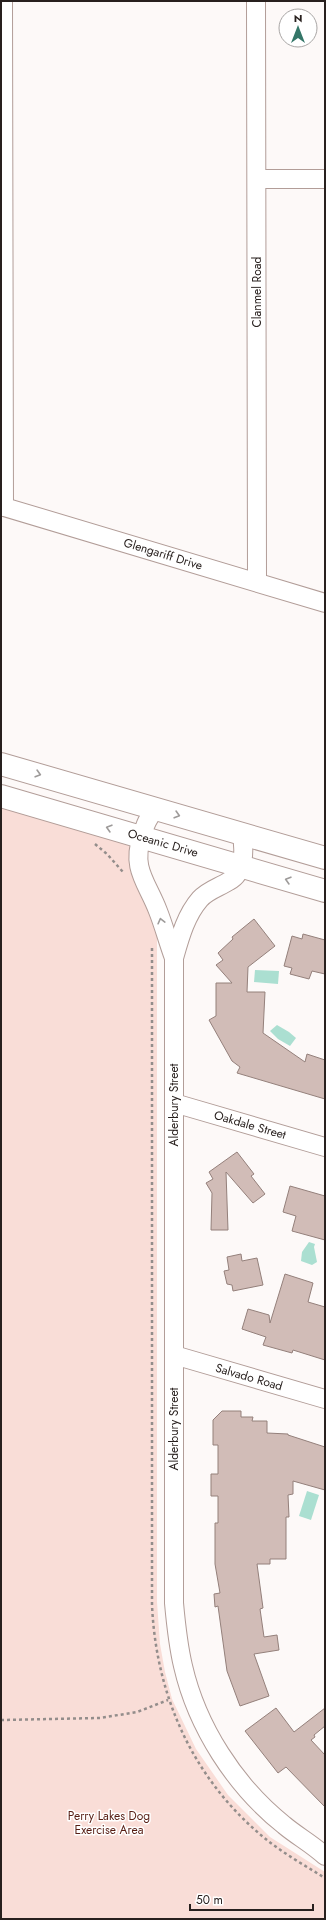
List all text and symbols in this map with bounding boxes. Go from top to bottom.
north arrow [278,8,318,48]
text: N [294,10,302,26]
street label: Clanmel Road [248,257,266,327]
street label: Glengariff Drive [121,533,205,575]
one-way arrow [35,770,42,778]
one-way arrow [173,810,180,819]
one-way arrow [106,824,113,833]
street label: Oceanic Drive [126,824,200,862]
one-way arrow [284,876,291,885]
one-way arrow [157,918,166,925]
street label: Alderbury Street [165,1063,183,1146]
street label: Oakdale Street [212,1106,288,1144]
street label: Salvado Road [213,1359,285,1395]
street label: Alderbury Street [165,1387,183,1470]
park label: Perry Lakes Dog Exercise Area [68,1807,150,1839]
scale bar [190,1886,313,1912]
text: 50 m [196,1891,223,1909]

